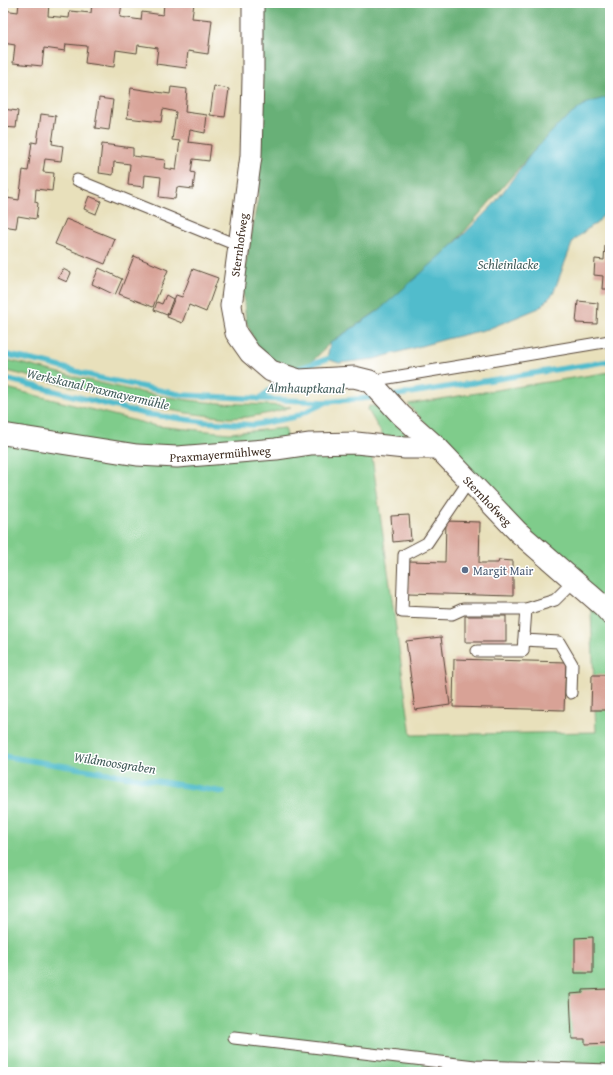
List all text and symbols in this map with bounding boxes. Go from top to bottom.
street label: Sternhofweg [226,212,252,278]
water label: Schleinlacke [477,255,539,274]
water label: Werkskanal Praxmayermühle [25,363,171,415]
water label: Almhauptkanal [266,378,345,398]
street label: Praxmayermühlweg [169,441,271,466]
street label: Sternhofweg [460,471,516,530]
place label: Margit Mair [473,562,534,579]
marker: Margit Mair [460,565,470,575]
water label: Wildmoosgraben [73,747,158,779]

